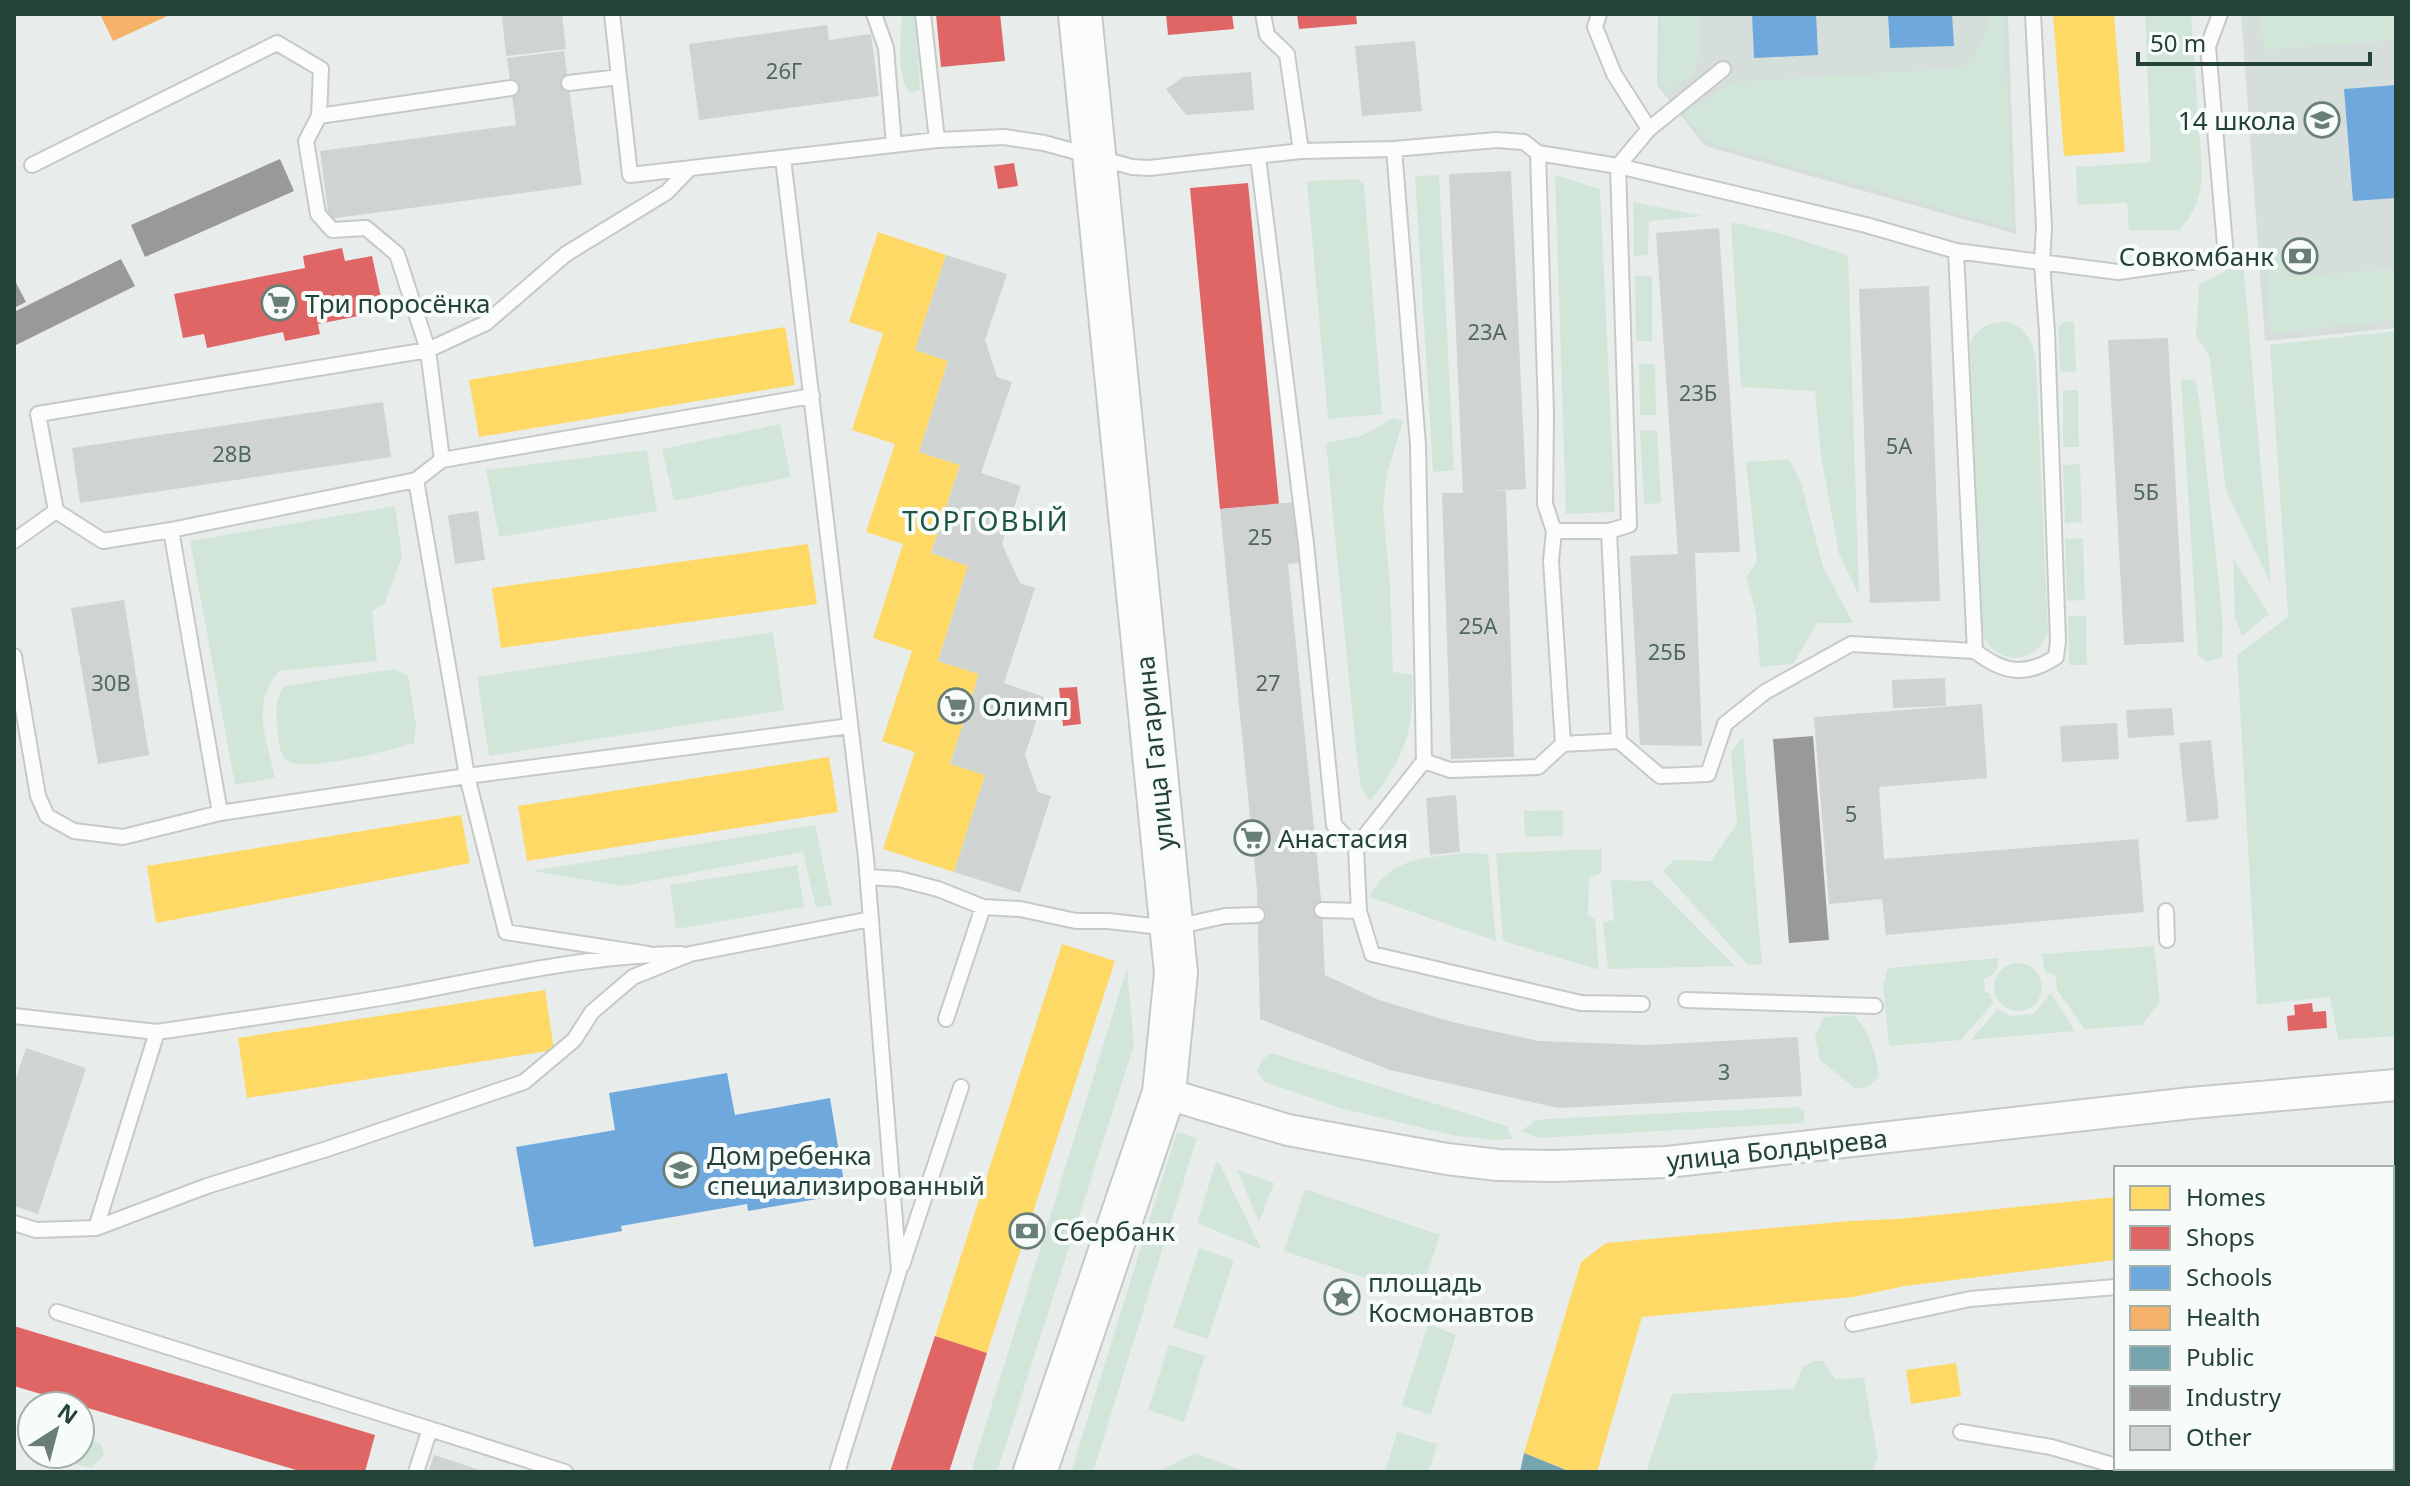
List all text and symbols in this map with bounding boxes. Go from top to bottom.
scale bar [2138,16,2370,66]
text: 50 m [2150,26,2206,59]
house number: 26Г [766,55,802,85]
school or university icon: 14 школа [2303,101,2341,139]
place label: 14 школа [2178,102,2296,138]
bank icon: Совкомбанк [2281,237,2319,275]
place label: Совкомбанк [2119,238,2274,274]
supermarket icon: Три поросёнка [260,284,298,322]
place label: Три поросёнка [305,285,490,321]
house number: 23А [1467,316,1508,346]
house number: 23Б [1679,377,1717,407]
house number: 5А [1886,430,1913,460]
house number: 28В [212,438,252,468]
house number: 5Б [2133,476,2159,506]
district label: ТОРГОВЫЙ [902,501,1070,539]
house number: 25 [1247,521,1273,551]
house number: 25А [1458,610,1499,640]
house number: 25Б [1648,636,1686,666]
street label: улица Гагарина [1126,654,1182,852]
house number: 30В [91,667,131,697]
house number: 27 [1255,667,1281,697]
supermarket icon: Олимп [937,687,975,725]
place label: Олимп [982,688,1069,724]
house number: 5 [1845,798,1857,828]
supermarket icon: Анастасия [1233,819,1271,857]
place label: Анастасия [1278,820,1408,856]
house number: 3 [1718,1056,1730,1086]
street label: улица Болдырева [1665,1120,1889,1178]
place label: Дом ребенка специализированный [707,1137,985,1203]
school or university icon: Дом ребенка специализированный [662,1151,700,1189]
legend [2114,1166,2394,1470]
text: Homes [2186,1180,2266,1213]
bank icon: Сбербанк [1008,1212,1046,1250]
place label: Сбербанк [1053,1213,1175,1249]
text: Shops [2186,1220,2255,1253]
text: Schools [2186,1260,2272,1293]
place label: площадь Космонавтов [1368,1264,1534,1330]
place icon: площадь Космонавтов [1323,1278,1361,1316]
text: Health [2186,1300,2260,1333]
text: Public [2186,1340,2254,1373]
text: Industry [2186,1380,2282,1413]
north arrow [16,1390,96,1470]
text: N [52,1396,84,1430]
text: Other [2186,1420,2252,1453]

